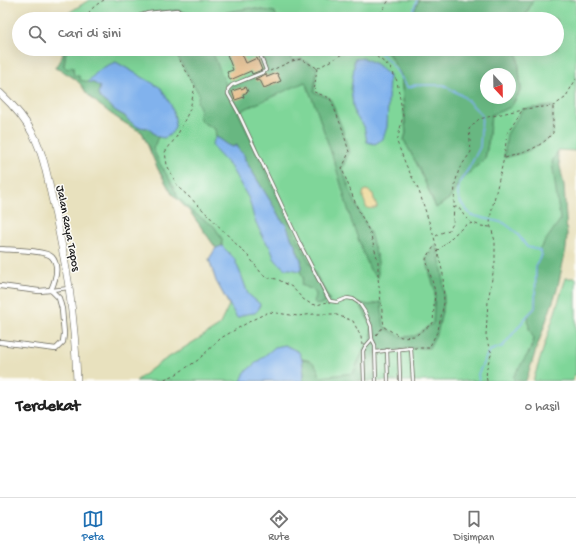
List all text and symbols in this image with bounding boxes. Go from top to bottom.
search box [12,12,564,56]
icon: search [26,23,48,45]
text: Cari di sini [58,25,121,43]
north arrow [480,68,516,104]
street label: Jalan Raya Tapos [52,184,82,273]
text: Terdekat [16,397,80,417]
text: 0 hasil [525,400,560,415]
tab: Peta [82,508,104,544]
tab: Rute [268,508,290,544]
tab: Disimpan [454,508,494,544]

